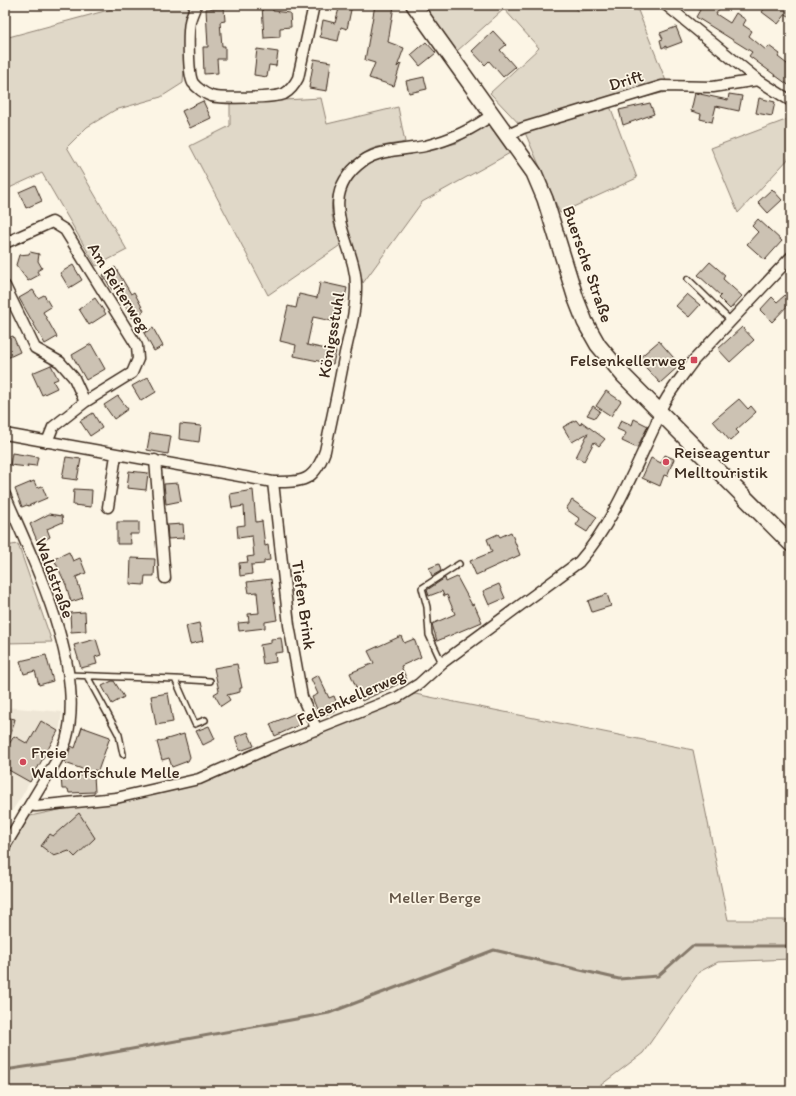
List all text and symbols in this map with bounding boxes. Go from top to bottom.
street label: Drift [606,65,646,95]
street label: Buersche Straße [559,203,617,325]
street label: Am Reiterweg [84,239,154,336]
street label: Königsstuhl [314,290,348,379]
place label: Felsenkellerweg [570,350,686,370]
marker: Felsenkellerweg [689,355,699,365]
place label: Reiseagentur Melltouristik [674,442,770,482]
marker: Reiseagentur Melltouristik [661,457,671,467]
street label: Waldstraße [31,535,79,621]
street label: Tiefen Brink [288,559,320,651]
street label: Felsenkellerweg [294,664,408,730]
place label: Freie Waldorfschule Melle [31,742,180,782]
marker: Freie Waldorfschule Melle [18,757,28,767]
park label: Meller Berge [389,887,481,907]

